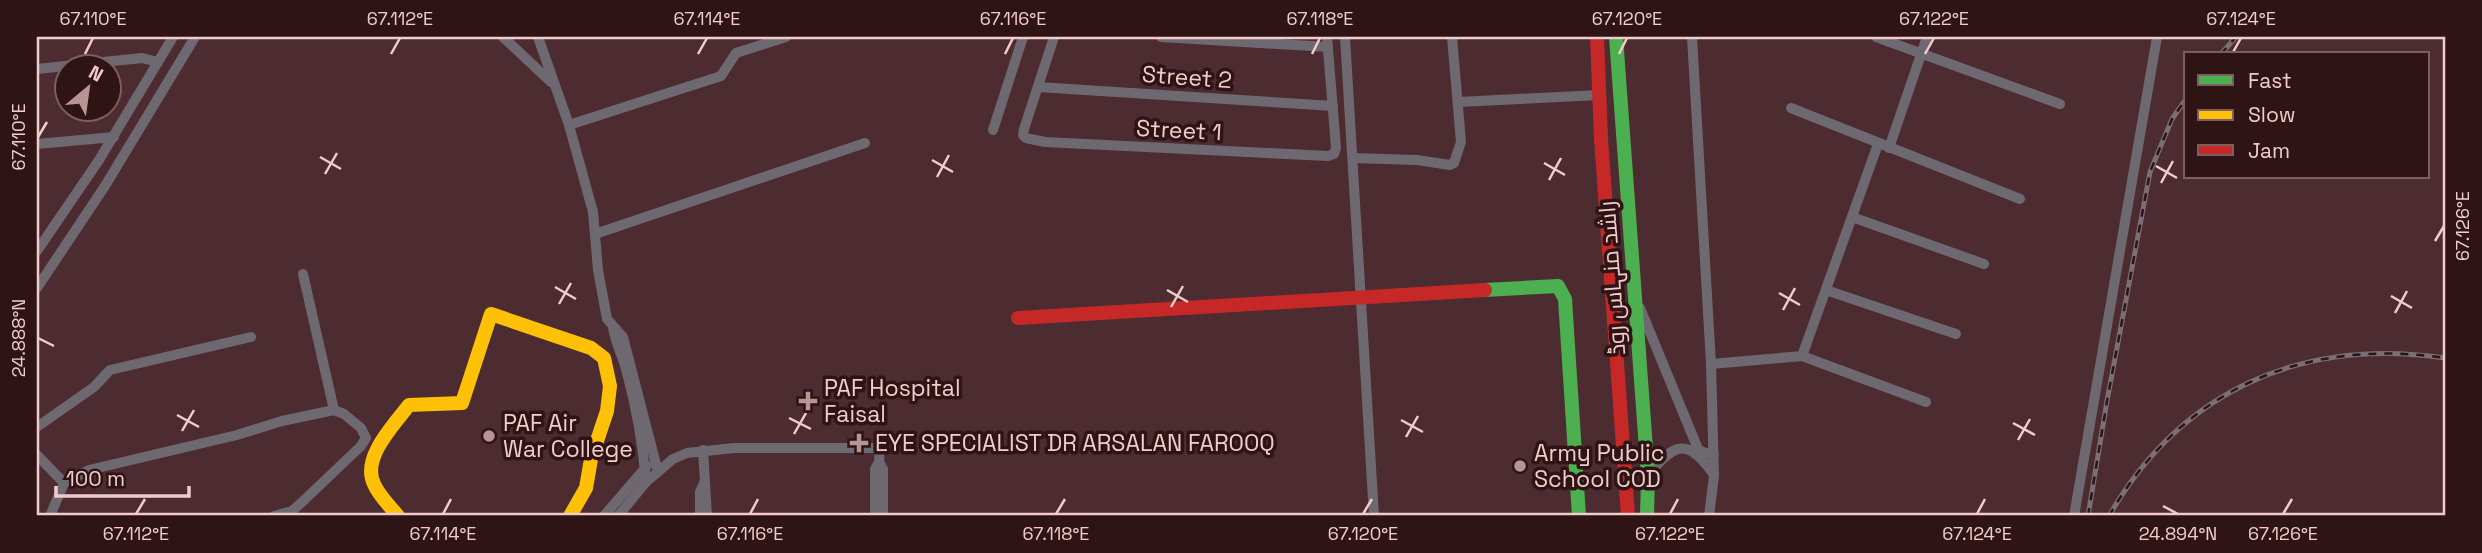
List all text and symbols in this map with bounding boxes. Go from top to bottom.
text: 67.110°E [59,7,127,30]
text: 67.112°E [367,7,433,30]
text: 67.114°E [674,7,740,30]
text: 67.116°E [980,7,1046,30]
text: 67.118°E [1287,7,1353,30]
text: 67.120°E [1592,7,1662,30]
text: 67.122°E [1899,7,1969,30]
text: 67.124°E [2206,7,2276,30]
north arrow [52,52,122,122]
legend [2184,52,2430,178]
street label: Street 2 [1141,59,1233,95]
text: N [84,60,108,88]
text: Fast [2248,67,2292,94]
text: Slow [2248,101,2296,128]
text: 67.110°E [7,103,30,171]
street label: Street 1 [1135,113,1223,147]
text: Jam [2248,137,2290,164]
text: 67.126°E [2451,191,2474,261]
street label: راشد منہاس روڈ [1592,200,1632,356]
text: 24.888°N [7,299,30,377]
place label: PAF Hospital Faisal [824,373,961,429]
marker: PAF Hospital Faisal [798,391,818,411]
place label: PAF Air War College [503,408,633,464]
marker: PAF Air War College [481,428,497,444]
place label: EYE SPECIALIST DR ARSALAN FAROOQ [875,428,1275,458]
marker: EYE SPECIALIST DR ARSALAN FAROOQ [849,433,869,453]
place label: Army Public School COD [1534,438,1664,494]
scale bar [56,455,189,499]
marker: Army Public School COD [1512,458,1528,474]
text: 100 m [66,465,125,492]
text: 67.112°E [103,522,169,545]
text: 67.114°E [410,522,476,545]
text: 67.116°E [717,522,783,545]
text: 67.118°E [1023,522,1089,545]
text: 67.120°E [1328,522,1398,545]
text: 67.122°E [1635,522,1705,545]
text: 67.124°E [1942,522,2012,545]
text: 24.894°N [2139,522,2217,545]
text: 67.126°E [2248,522,2318,545]

